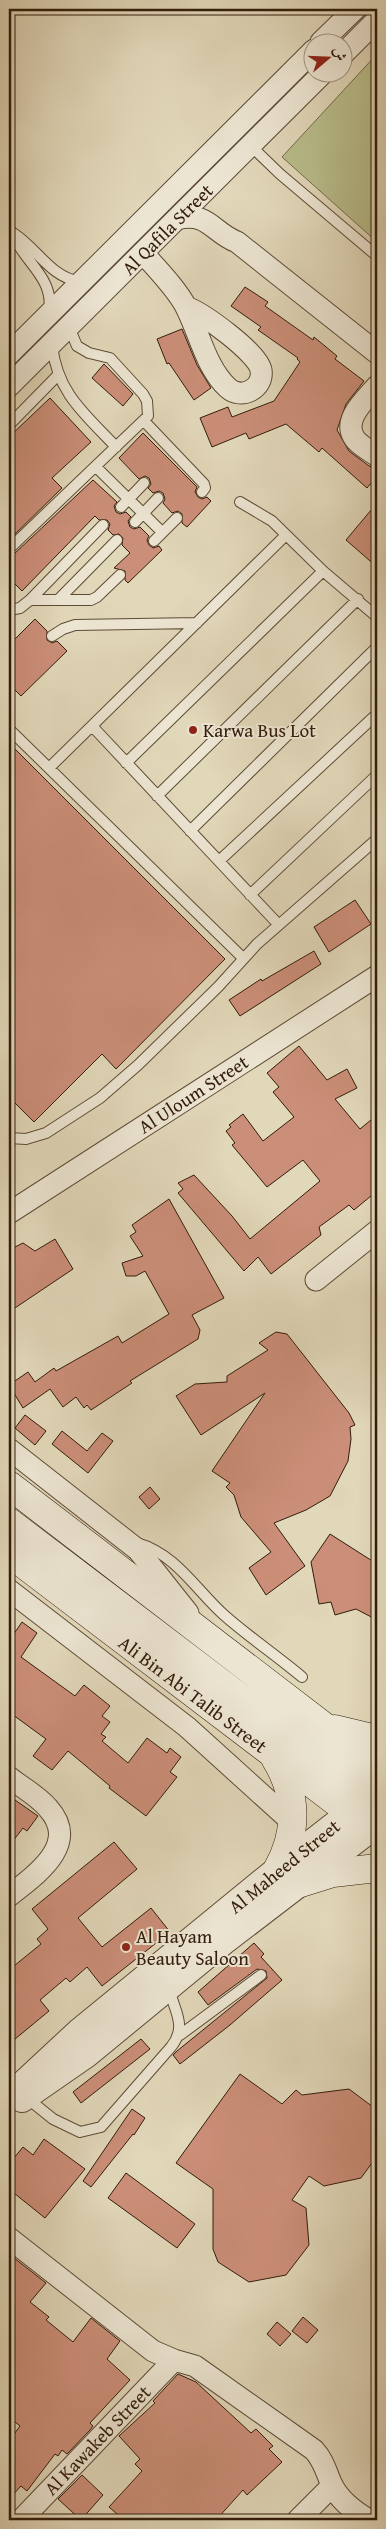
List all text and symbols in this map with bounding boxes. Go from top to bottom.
north arrow [304,32,354,82]
text: ش [329,44,352,64]
street label: Al Qafila Street [115,177,219,281]
place label: Karwa Bus Lot [203,716,316,744]
marker: Karwa Bus Lot [187,724,199,736]
street label: Al Uloum Street [132,1048,254,1140]
street label: Ali Bin Abi Talib Street [113,1629,273,1759]
street label: Al Maheed Street [222,1812,346,1920]
place label: Al Hayam Beauty Saloon [136,1922,249,1972]
marker: Al Hayam Beauty Saloon [120,1941,132,1953]
street label: Al Kawakeb Street [37,2378,157,2501]

